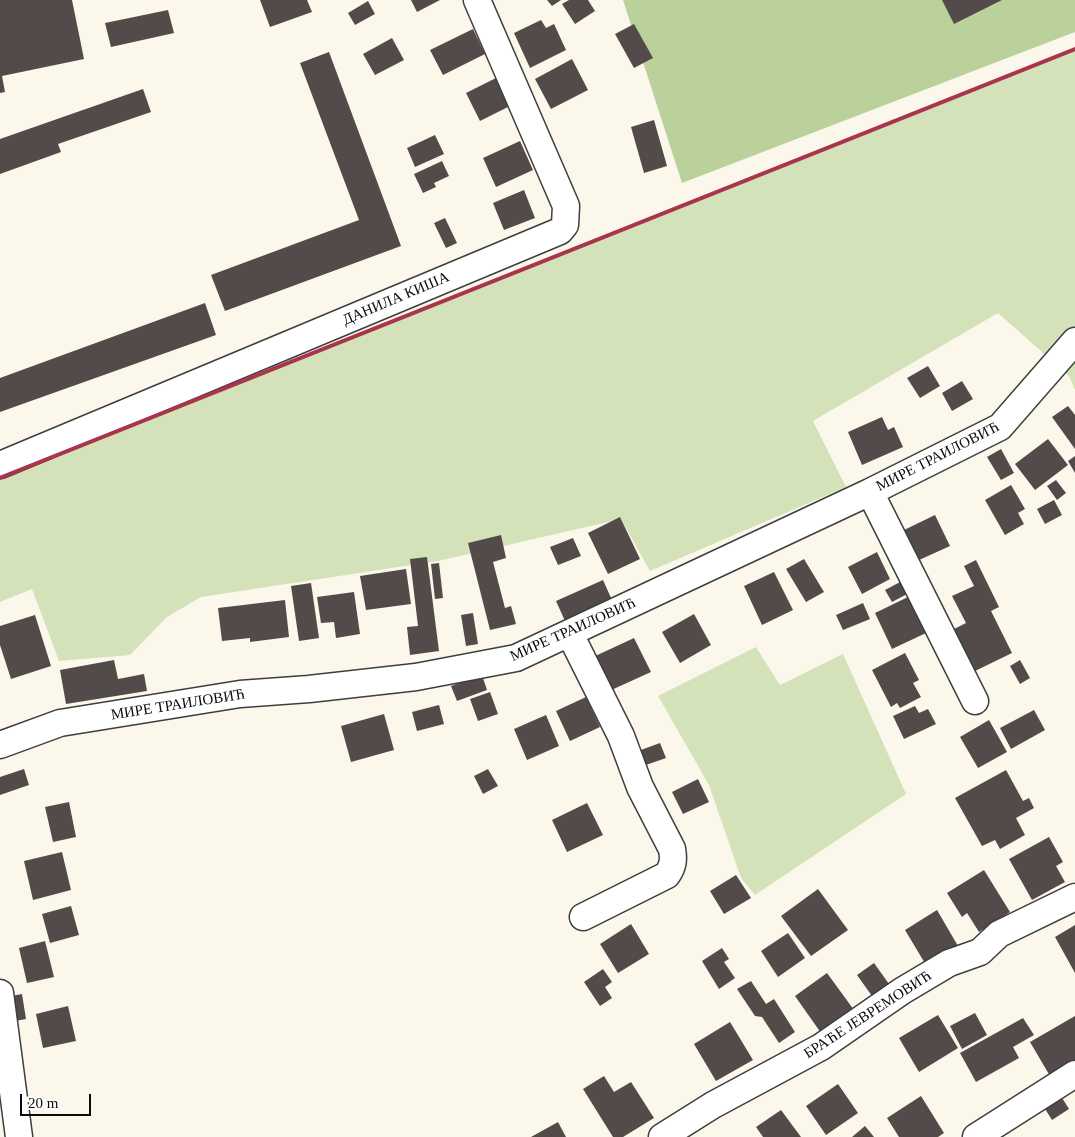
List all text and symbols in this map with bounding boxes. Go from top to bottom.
street label: ДАНИЛА КИША [340,268,452,330]
street label: МИРЕ ТРАИЛОВИЋ [873,418,1003,496]
street label: МИРЕ ТРАИЛОВИЋ [507,594,639,666]
street label: МИРЕ ТРАИЛОВИЋ [110,686,246,724]
street label: БРАЋЕ ЈЕВРЕМОВИЋ [801,967,935,1063]
scale bar [22,1084,94,1116]
text: 20 m [28,1095,58,1111]

